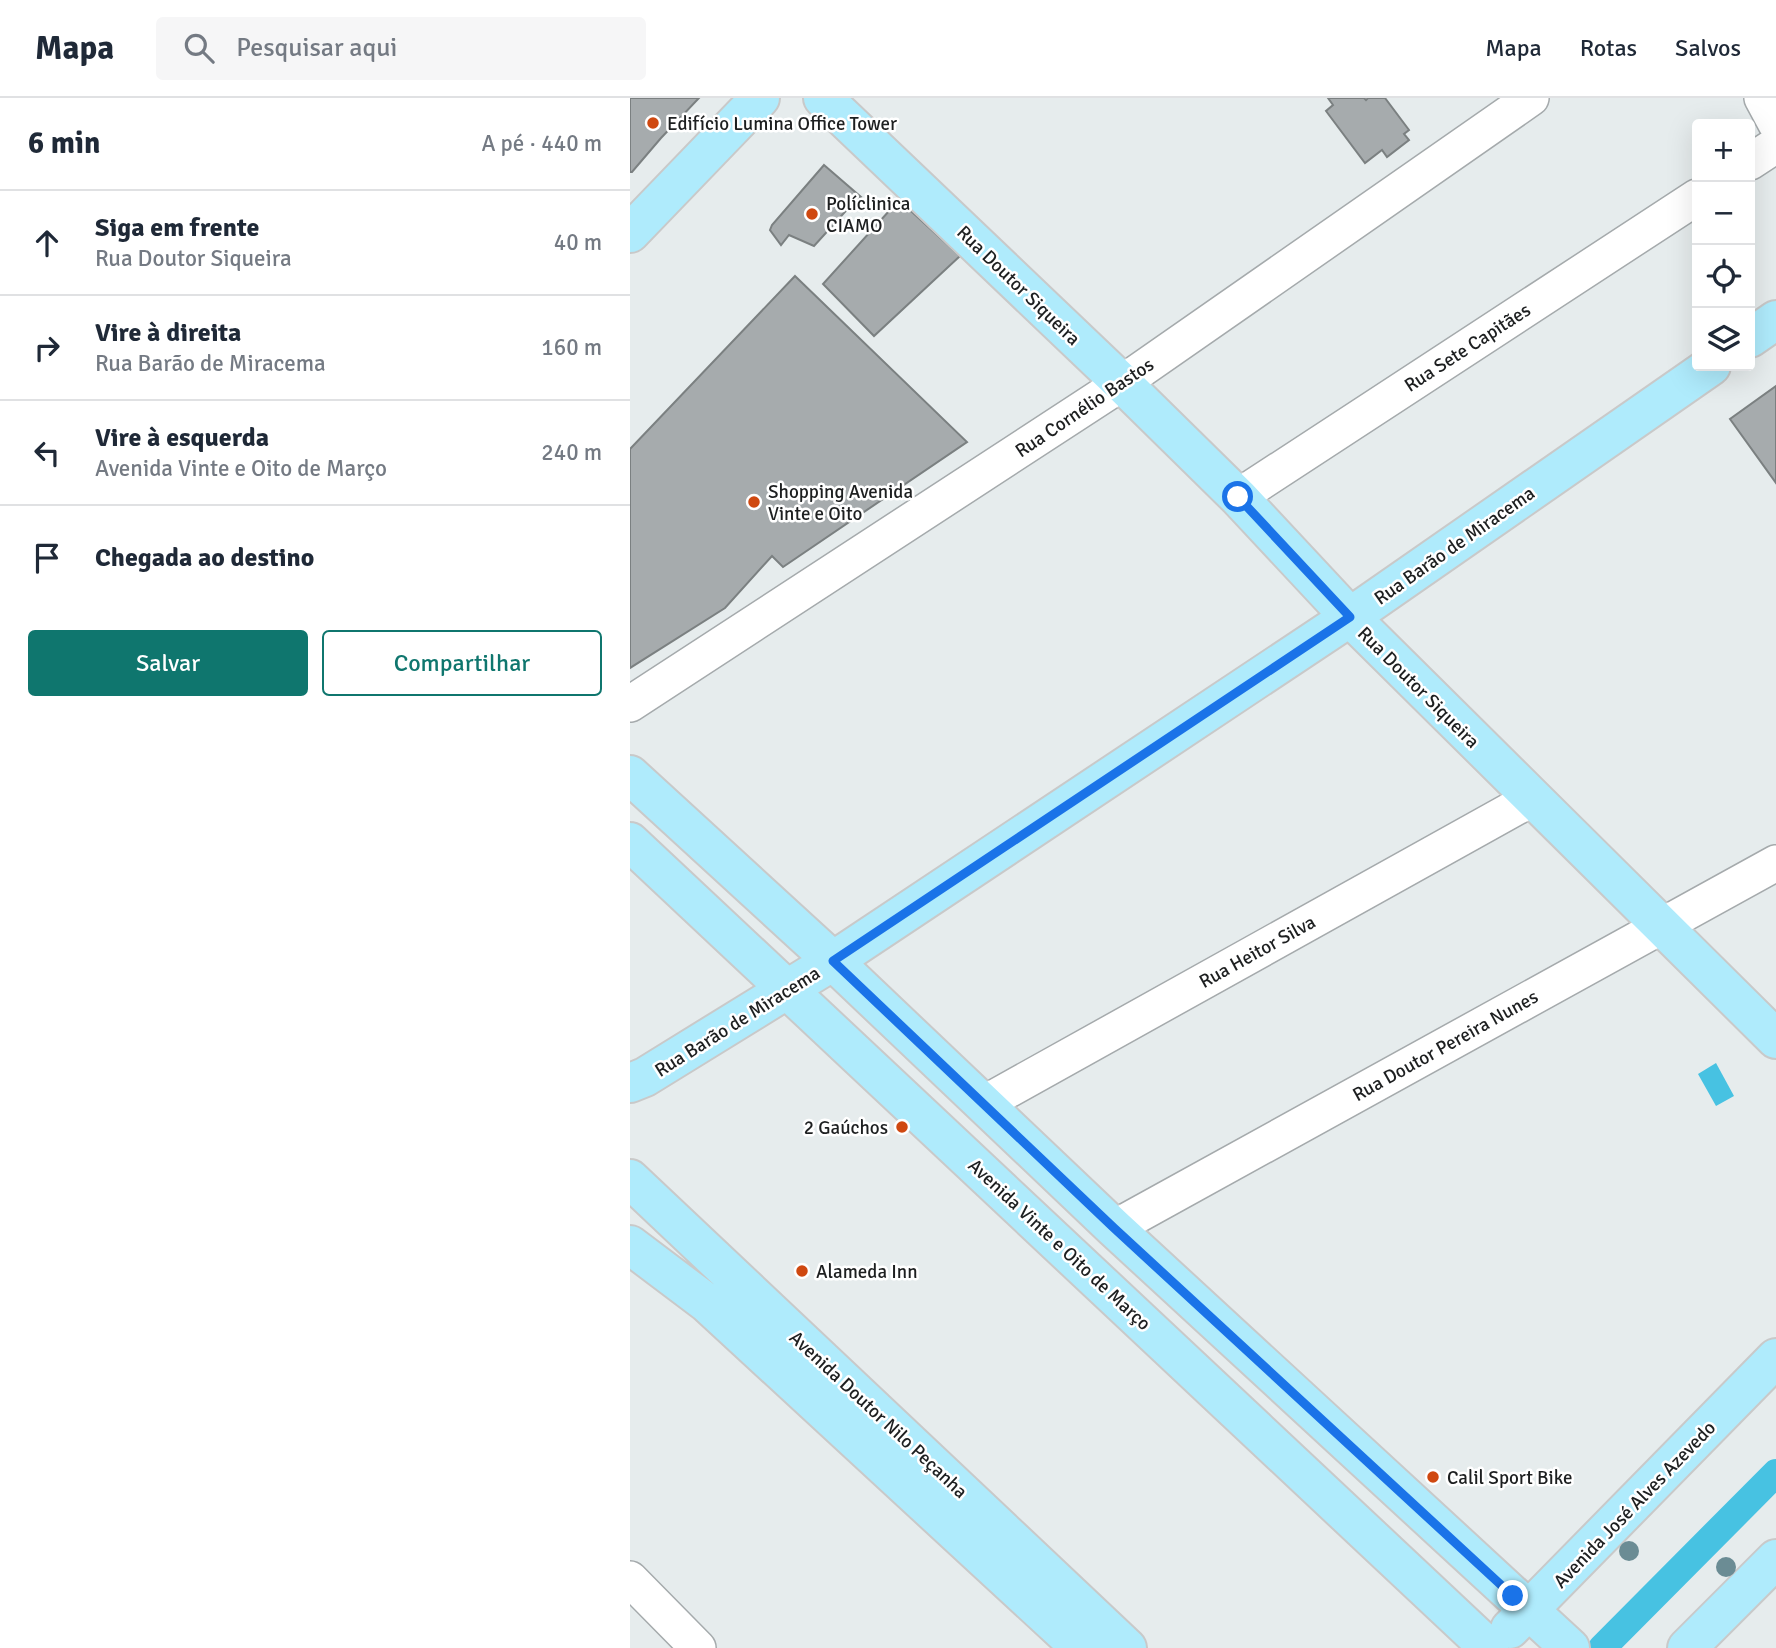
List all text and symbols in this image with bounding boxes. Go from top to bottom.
search box [156,17,646,80]
text: Mapa [35,28,114,69]
icon: search [180,29,218,67]
text: Pesquisar aqui [236,32,397,64]
text: Mapa [1485,33,1542,63]
text: Rotas [1580,33,1637,63]
text: Salvos [1675,33,1741,63]
place label: Edifício Lumina Office Tower [667,112,897,136]
marker: Edifício Lumina Office Tower [645,115,661,131]
map controls [1692,119,1755,371]
button: + [1692,119,1755,182]
text: 6 min [28,125,100,162]
text: A pé · 440 m [481,129,602,158]
button: − [1692,182,1755,245]
place label: Políclinica CIAMO [826,192,910,238]
marker: Políclinica CIAMO [804,206,820,222]
text: Siga em frente [95,212,259,244]
street label: Rua Doutor Siqueira [951,221,1085,351]
icon: ahead [28,224,66,262]
text: 40 m [554,228,602,257]
text: Rua Doutor Siqueira [95,244,292,273]
button: locate [1692,245,1755,308]
street label: Rua Sete Capitães [1400,298,1535,398]
button: layers [1692,308,1755,371]
text: Vire à direita [95,317,241,349]
icon: right [28,329,66,367]
text: 160 m [541,333,602,362]
text: Rua Barão de Miracema [95,349,326,378]
street label: Rua Cornélio Bastos [1011,353,1158,463]
text: Vire à esquerda [95,422,269,454]
icon: left [28,434,66,472]
text: 240 m [541,438,602,467]
text: Avenida Vinte e Oito de Março [95,454,387,483]
place label: Shopping Avenida Vinte e Oito [768,480,913,526]
route start [1222,481,1253,512]
street label: Rua Barão de Miracema [1370,481,1540,610]
marker: Shopping Avenida Vinte e Oito [746,494,762,510]
icon: arrive [28,539,66,577]
text: Chegada ao destino [95,542,314,574]
street label: Rua Doutor Siqueira [1352,622,1484,754]
button: Salvar [28,630,308,696]
button: Compartilhar [322,630,602,696]
street label: Rua Heitor Silva [1195,910,1320,994]
street label: Rua Barão de Miracema [650,961,825,1083]
street label: Rua Doutor Pereira Nunes [1348,985,1542,1107]
place label: 2 Gaúchos [804,1116,888,1140]
marker: 2 Gaúchos [894,1119,910,1135]
street label: Avenida Vinte e Oito de Março [963,1154,1156,1336]
place label: Alameda Inn [816,1260,918,1284]
marker: Alameda Inn [794,1263,810,1279]
street label: Avenida Doutor Nilo Peçanha [784,1326,972,1504]
street label: Avenida José Alves Azevedo [1549,1416,1721,1593]
place label: Calil Sport Bike [1447,1466,1572,1490]
marker: Calil Sport Bike [1425,1469,1441,1485]
route end [1497,1580,1528,1611]

